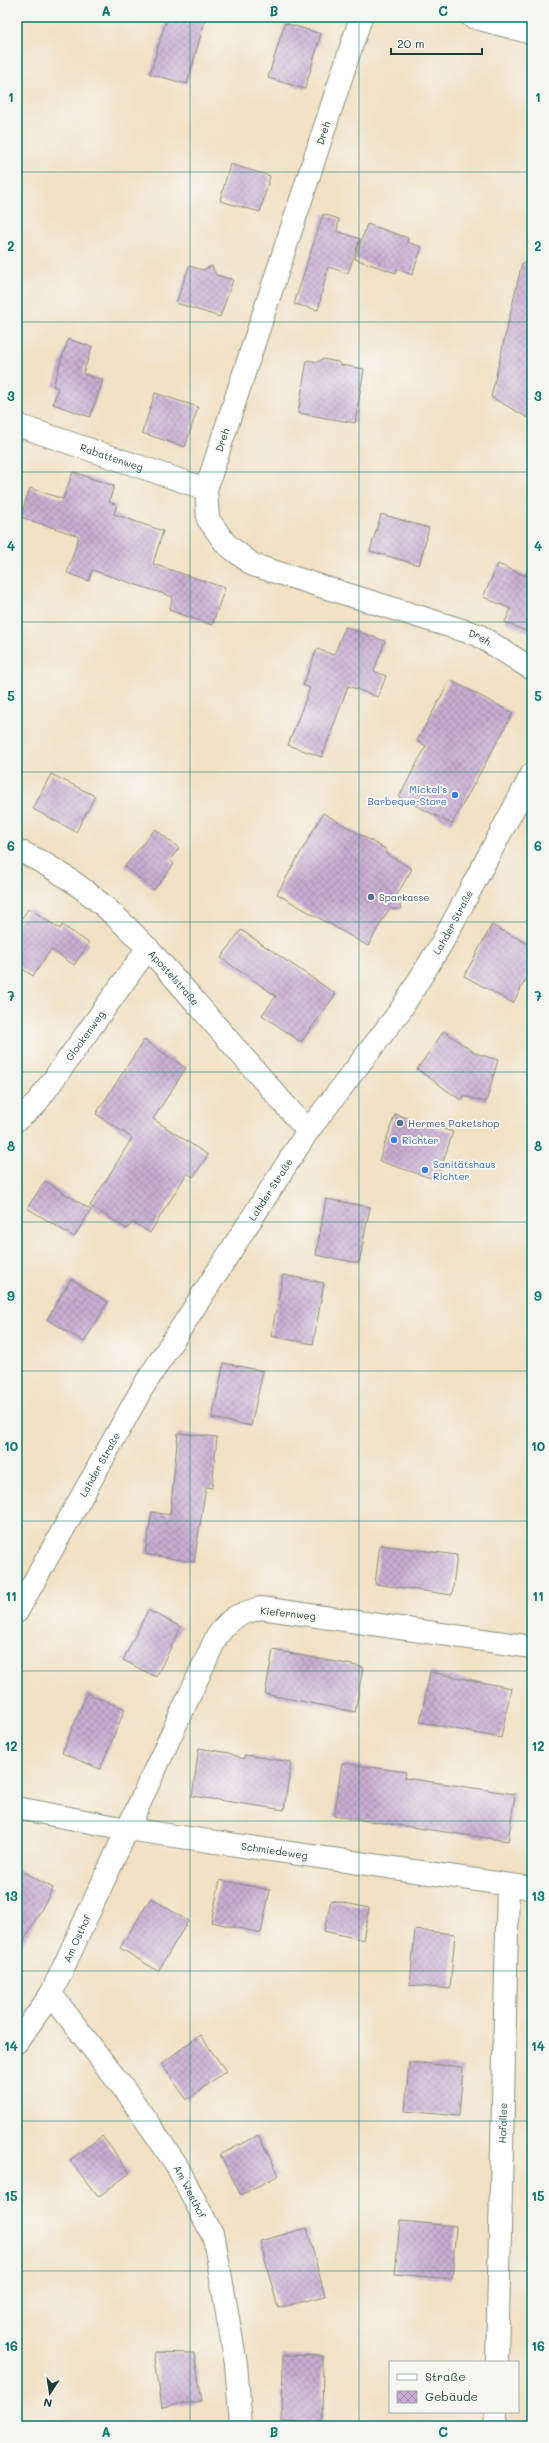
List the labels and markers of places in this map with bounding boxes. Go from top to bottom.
place label: Mickel's Barbeque-Store [368,782,447,808]
marker: Mickel's Barbeque-Store [450,790,460,800]
place label: Sparkasse [379,890,430,904]
marker: Sparkasse [366,892,376,902]
place label: Hermes Paketshop [408,1116,499,1130]
marker: Hermes Paketshop [395,1118,405,1128]
place label: Richter [402,1133,439,1147]
marker: Richter [389,1135,399,1145]
place label: Sanitätshaus Richter [433,1157,496,1183]
marker: Sanitätshaus Richter [420,1165,430,1175]

